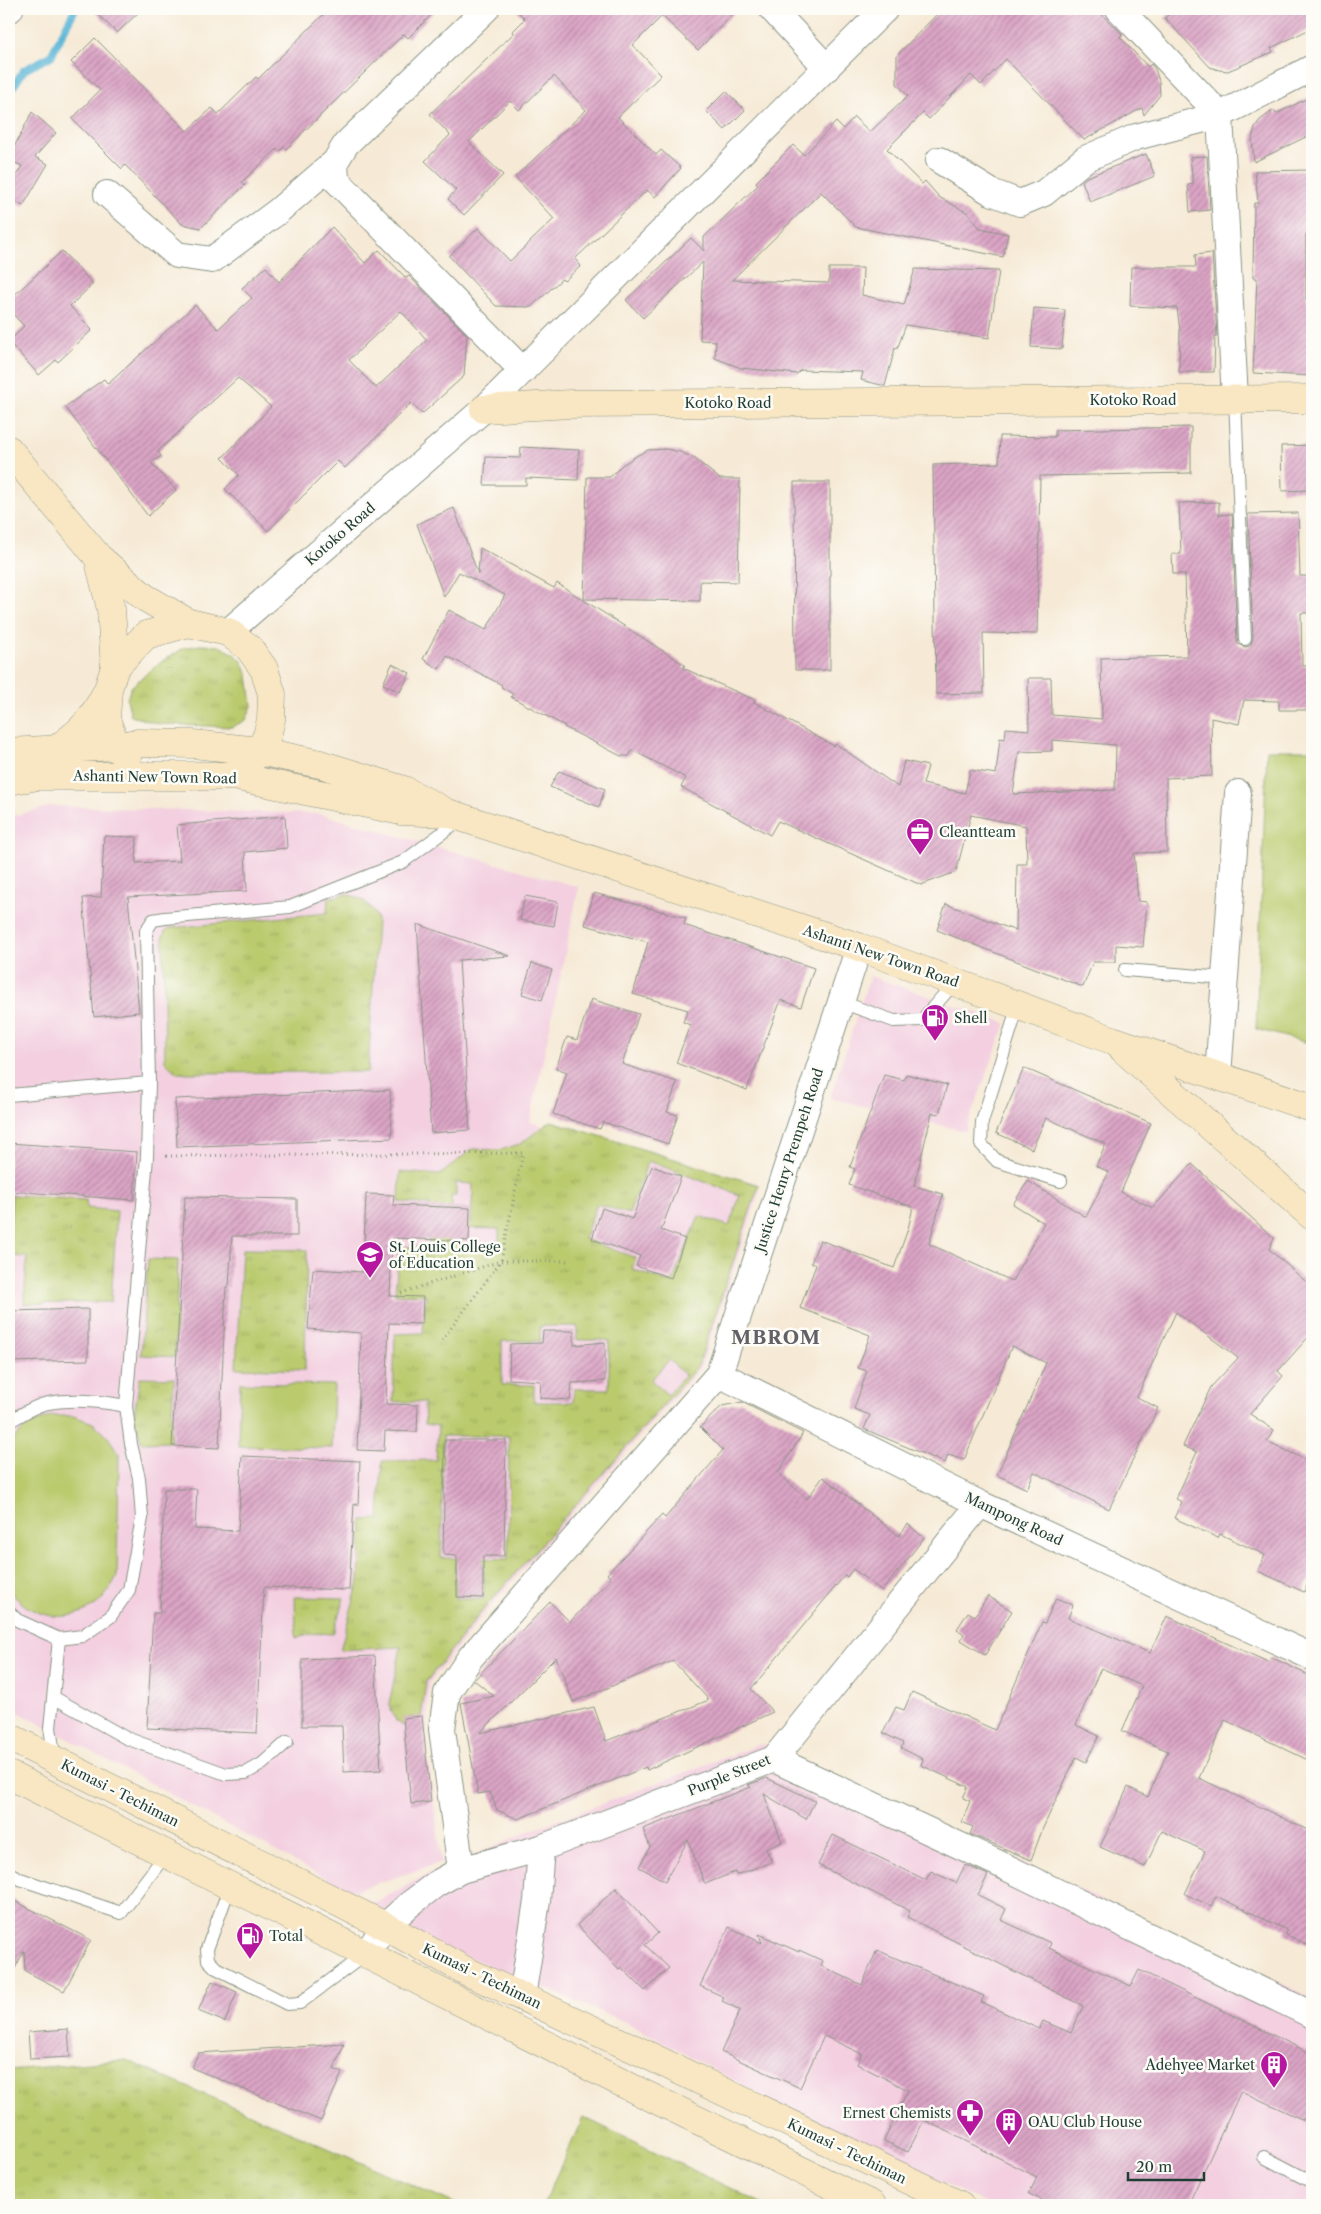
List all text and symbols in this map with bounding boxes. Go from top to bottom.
street label: Kotoko Road [1089,391,1177,409]
street label: Kotoko Road [684,394,772,412]
street label: Kotoko Road [301,498,379,569]
street label: Ashanti New Town Road [72,767,237,787]
office icon: Cleantteam [905,817,935,856]
place label: Cleantteam [939,823,1016,841]
street label: Ashanti New Town Road [800,921,962,991]
fuel station icon: Shell [920,1003,950,1042]
place label: Shell [954,1009,987,1027]
street label: Justice Henry Prempeh Road [750,1065,827,1256]
place label: St. Louis College of Education [389,1238,501,1272]
school or university icon: St. Louis College of Education [355,1240,385,1279]
district label: MBROM [731,1326,821,1349]
street label: Mampong Road [962,1488,1066,1550]
street label: Purple Street [685,1750,773,1800]
street label: Kumasi - Techiman [58,1755,182,1831]
fuel station icon: Total [235,1921,265,1960]
place label: Total [269,1927,303,1945]
street label: Kumasi - Techiman [419,1939,545,2013]
building icon: Adehyee Market [1259,2050,1289,2089]
place label: Adehyee Market [1145,2056,1255,2074]
pharmacy icon: Ernest Chemists [955,2098,985,2137]
place label: Ernest Chemists [842,2104,951,2122]
building icon: OAU Club House [994,2107,1024,2146]
place label: OAU Club House [1028,2113,1142,2131]
street label: Kumasi - Techiman [784,2114,910,2188]
scale bar [1128,2149,1205,2181]
text: 20 m [1136,2157,1172,2176]

